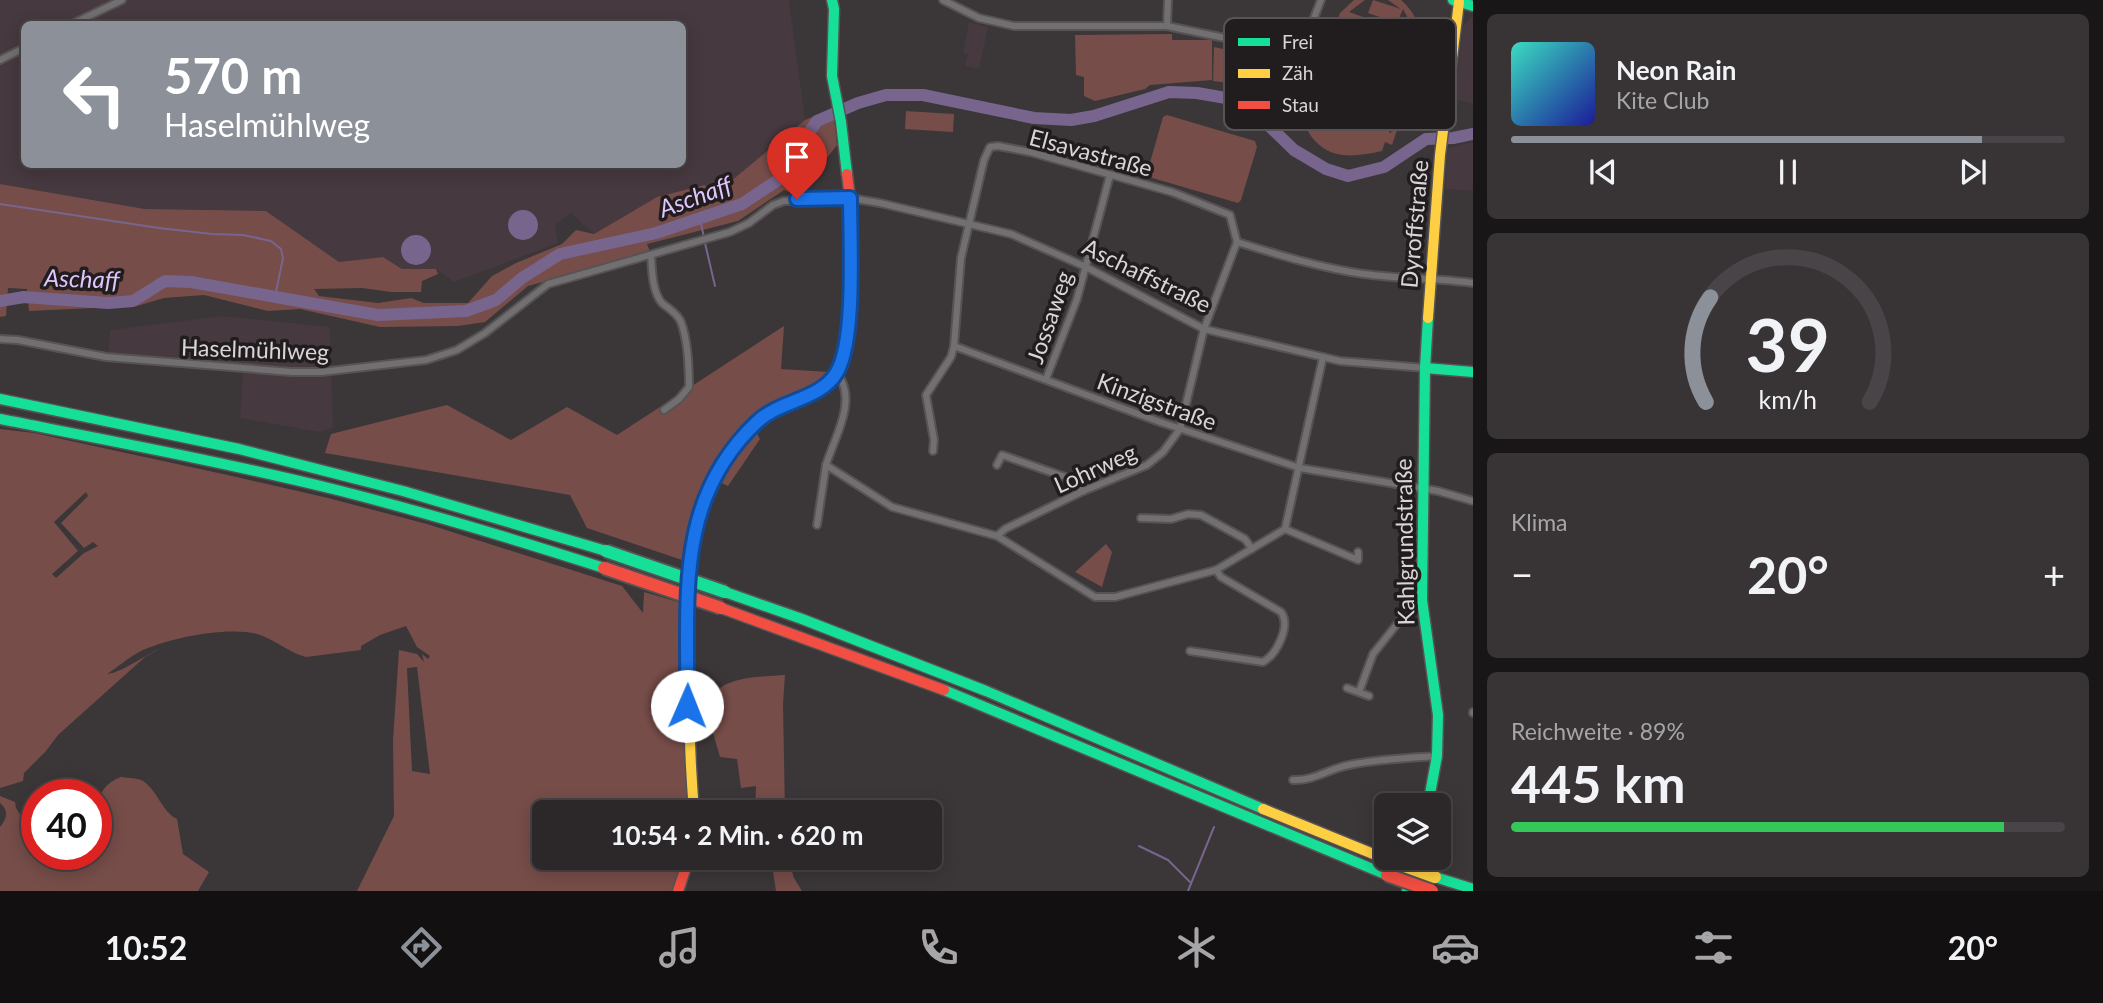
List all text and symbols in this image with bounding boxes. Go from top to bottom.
legend [1224,18,1456,130]
text: Frei [1282,30,1313,53]
text: 570 m [164,46,302,104]
icon: left [49,49,140,140]
text: Neon Rain [1616,54,1736,86]
text: Zäh [1282,61,1313,84]
text: Kite Club [1616,86,1709,114]
text: Stau [1282,93,1319,116]
text: Haselmühlweg [164,105,370,144]
street label: Elsavastraße [1026,122,1156,182]
pin [767,127,827,199]
icon: arrive [778,138,816,176]
icon: previous [1584,153,1622,191]
icon: pause [1769,153,1807,191]
icon: next [1954,153,1992,191]
street label: Dyroffstraße [1394,159,1434,289]
water label: Aschaff [654,169,737,223]
street label: Aschaffstraße [1078,232,1216,318]
water label: Aschaff [43,262,121,294]
street label: Jossaweg [1020,267,1078,367]
text: 39 [1746,300,1830,388]
street label: Haselmühlweg [180,332,330,366]
street label: Kinzigstraße [1094,367,1220,435]
text: km/h [1759,384,1817,414]
street label: Lohrweg [1049,437,1141,499]
street label: Kahlgrundstraße [1389,458,1419,626]
text: Klima [1511,508,1568,536]
text: 20° [1747,543,1829,605]
text: − [1511,551,1533,597]
text: + [2043,551,2065,597]
position arrow [650,669,724,743]
text: Reichweite · 89% [1511,717,1685,745]
text: 445 km [1511,752,1685,814]
speed limit sign: 40 [21,779,112,870]
map controls [1374,793,1451,870]
button: layers [1374,793,1451,870]
text: 10:54 · 2 Min. · 620 m [610,819,864,851]
icon: directions [397,923,446,972]
icon: music [655,923,704,972]
icon: phone [914,923,963,972]
icon: climate [1172,923,1221,972]
icon: car [1431,923,1480,972]
icon: filters [1689,923,1738,972]
text: 10:52 [105,928,187,967]
text: 20° [1948,928,1998,967]

